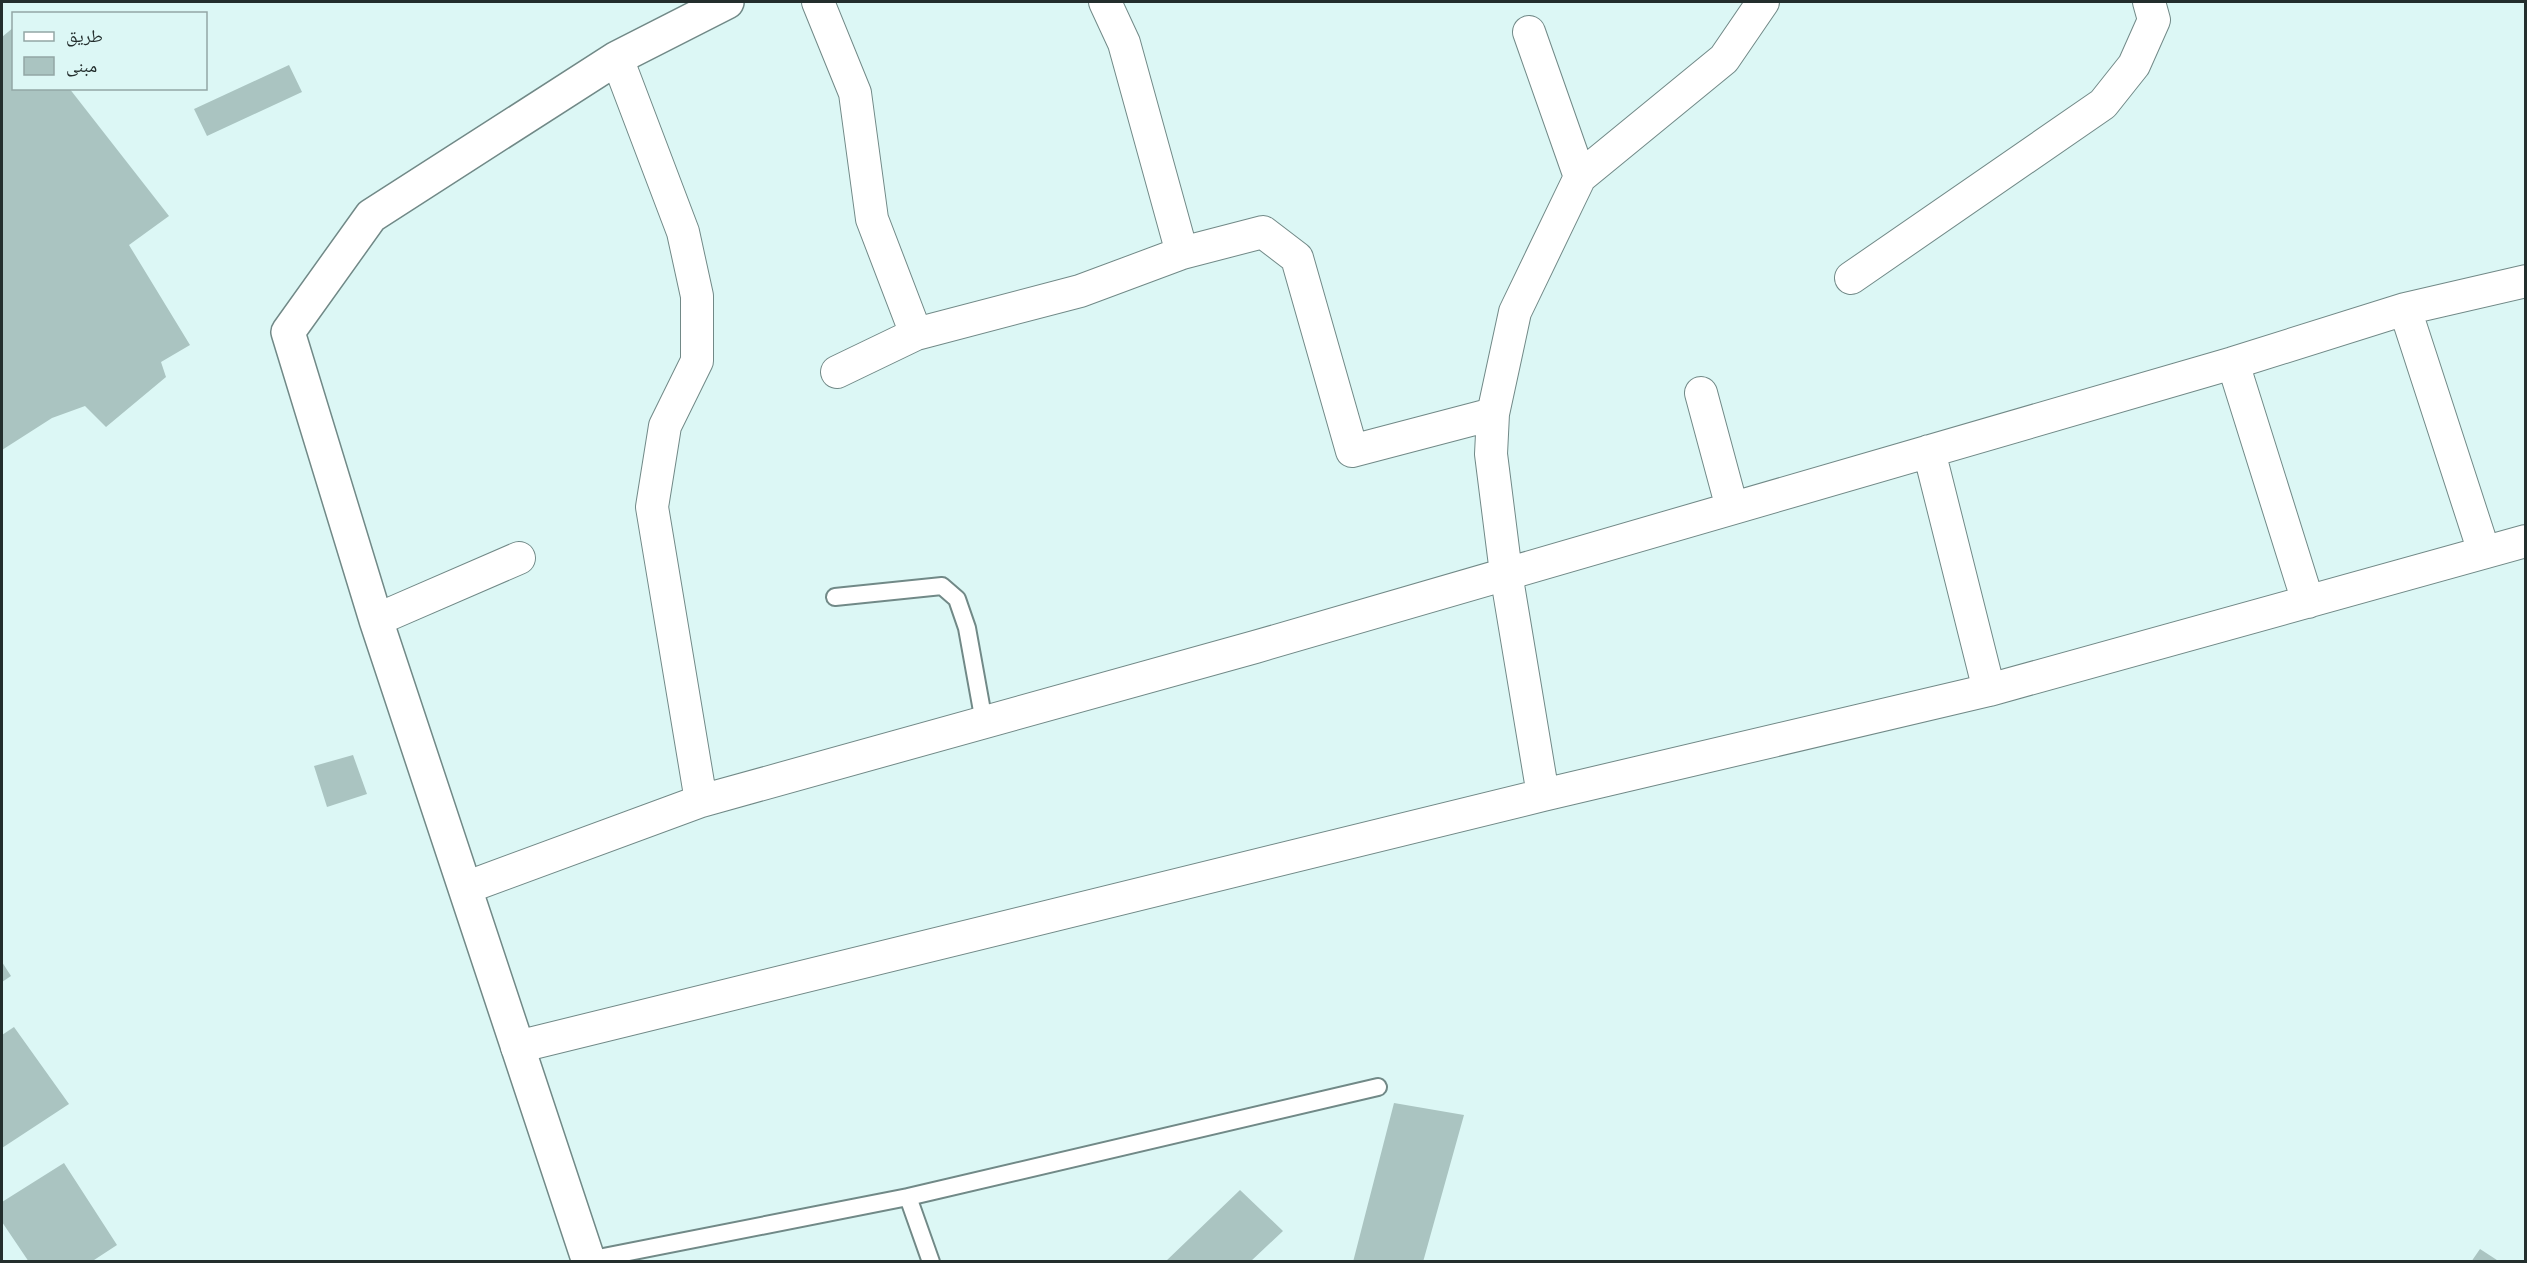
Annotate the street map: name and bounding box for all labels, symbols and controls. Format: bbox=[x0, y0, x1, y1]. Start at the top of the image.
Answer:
legend bbox=[12, 12, 207, 90]
text: طريق bbox=[66, 26, 103, 47]
text: مبنى bbox=[66, 56, 97, 77]

